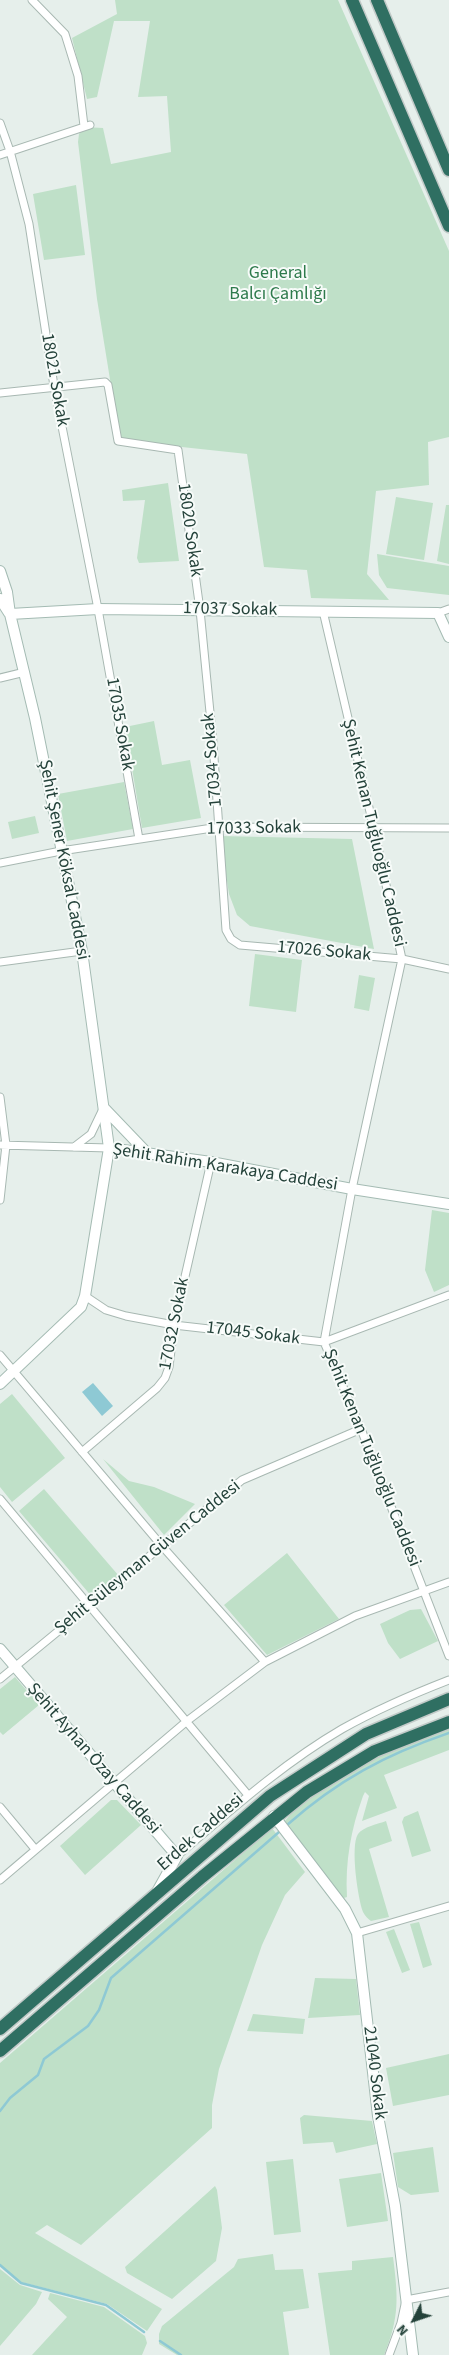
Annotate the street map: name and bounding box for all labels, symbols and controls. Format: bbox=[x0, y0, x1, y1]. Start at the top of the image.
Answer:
park label: General Balcı Çamlığı bbox=[229, 263, 327, 306]
street label: 18021 Sokak bbox=[35, 332, 73, 428]
street label: 18020 Sokak bbox=[172, 482, 206, 578]
street label: 17037 Sokak bbox=[183, 598, 277, 622]
street label: 17035 Sokak bbox=[100, 676, 138, 772]
street label: 17034 Sokak bbox=[198, 712, 228, 808]
street label: Şehit Kenan Tuğluoğlu Caddesi bbox=[336, 717, 410, 949]
street label: Şehit Şener Köksal Caddesi bbox=[33, 758, 93, 962]
street label: 17033 Sokak bbox=[207, 817, 301, 841]
street label: 17026 Sokak bbox=[276, 937, 372, 967]
street label: Şehit Rahim Karakaya Caddesi bbox=[111, 1140, 339, 1196]
street label: 17032 Sokak bbox=[155, 1276, 195, 1372]
street label: 17045 Sokak bbox=[205, 1318, 301, 1350]
street label: Şehit Kenan Tuğluoğlu Caddesi bbox=[317, 1346, 425, 1570]
street label: Şehit Süleyman Güven Caddesi bbox=[51, 1476, 245, 1640]
street label: Şehit Ayhan Özay Caddesi bbox=[21, 1679, 165, 1839]
street label: Erdek Caddesi bbox=[153, 1790, 249, 1876]
street label: 21040 Sokak bbox=[358, 2025, 390, 2121]
north arrow bbox=[389, 2295, 439, 2345]
text: N bbox=[392, 2320, 413, 2340]

